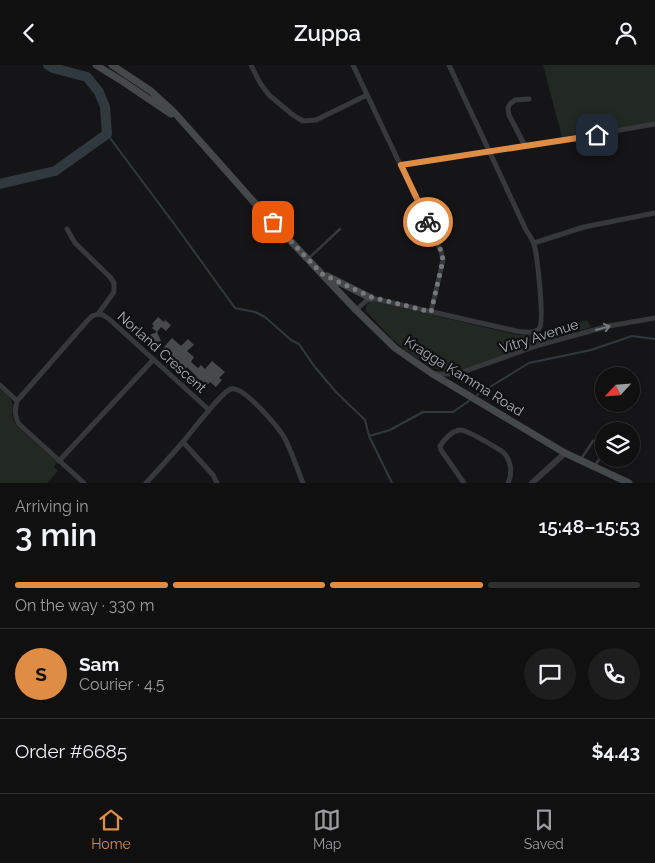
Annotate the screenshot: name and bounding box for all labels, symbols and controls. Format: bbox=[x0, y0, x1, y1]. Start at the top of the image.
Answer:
icon: back bbox=[15, 19, 43, 47]
icon: person bbox=[612, 19, 640, 47]
text: Zuppa bbox=[294, 20, 361, 46]
pin bbox=[576, 114, 618, 156]
icon: home bbox=[583, 121, 611, 149]
courier bbox=[403, 197, 453, 247]
pin bbox=[252, 201, 294, 243]
icon: bag bbox=[259, 208, 287, 236]
icon: bike bbox=[414, 208, 442, 236]
street label: Norland Crescent bbox=[114, 308, 210, 396]
street label: Vitry Avenue bbox=[498, 316, 580, 356]
one-way arrow bbox=[595, 323, 611, 332]
street label: Kragga Kamma Road bbox=[402, 333, 526, 419]
north arrow bbox=[595, 367, 640, 413]
map controls bbox=[595, 367, 640, 467]
button: layers bbox=[595, 422, 640, 467]
text: Arriving in bbox=[15, 497, 89, 516]
text: 15:48–15:53 bbox=[538, 515, 640, 537]
text: 3 min bbox=[15, 516, 97, 553]
text: On the way · 330 m bbox=[15, 596, 154, 615]
button: chat bbox=[524, 648, 576, 700]
button: phone bbox=[588, 648, 640, 700]
text: Sam bbox=[79, 653, 119, 675]
text: S bbox=[35, 663, 47, 685]
text: Courier · 4.5 bbox=[79, 675, 164, 694]
text: Order #6685 bbox=[15, 740, 127, 762]
text: $4.43 bbox=[591, 740, 640, 762]
tab: Home bbox=[91, 806, 131, 852]
tab: Map bbox=[313, 806, 342, 852]
tab: Saved bbox=[524, 806, 564, 852]

